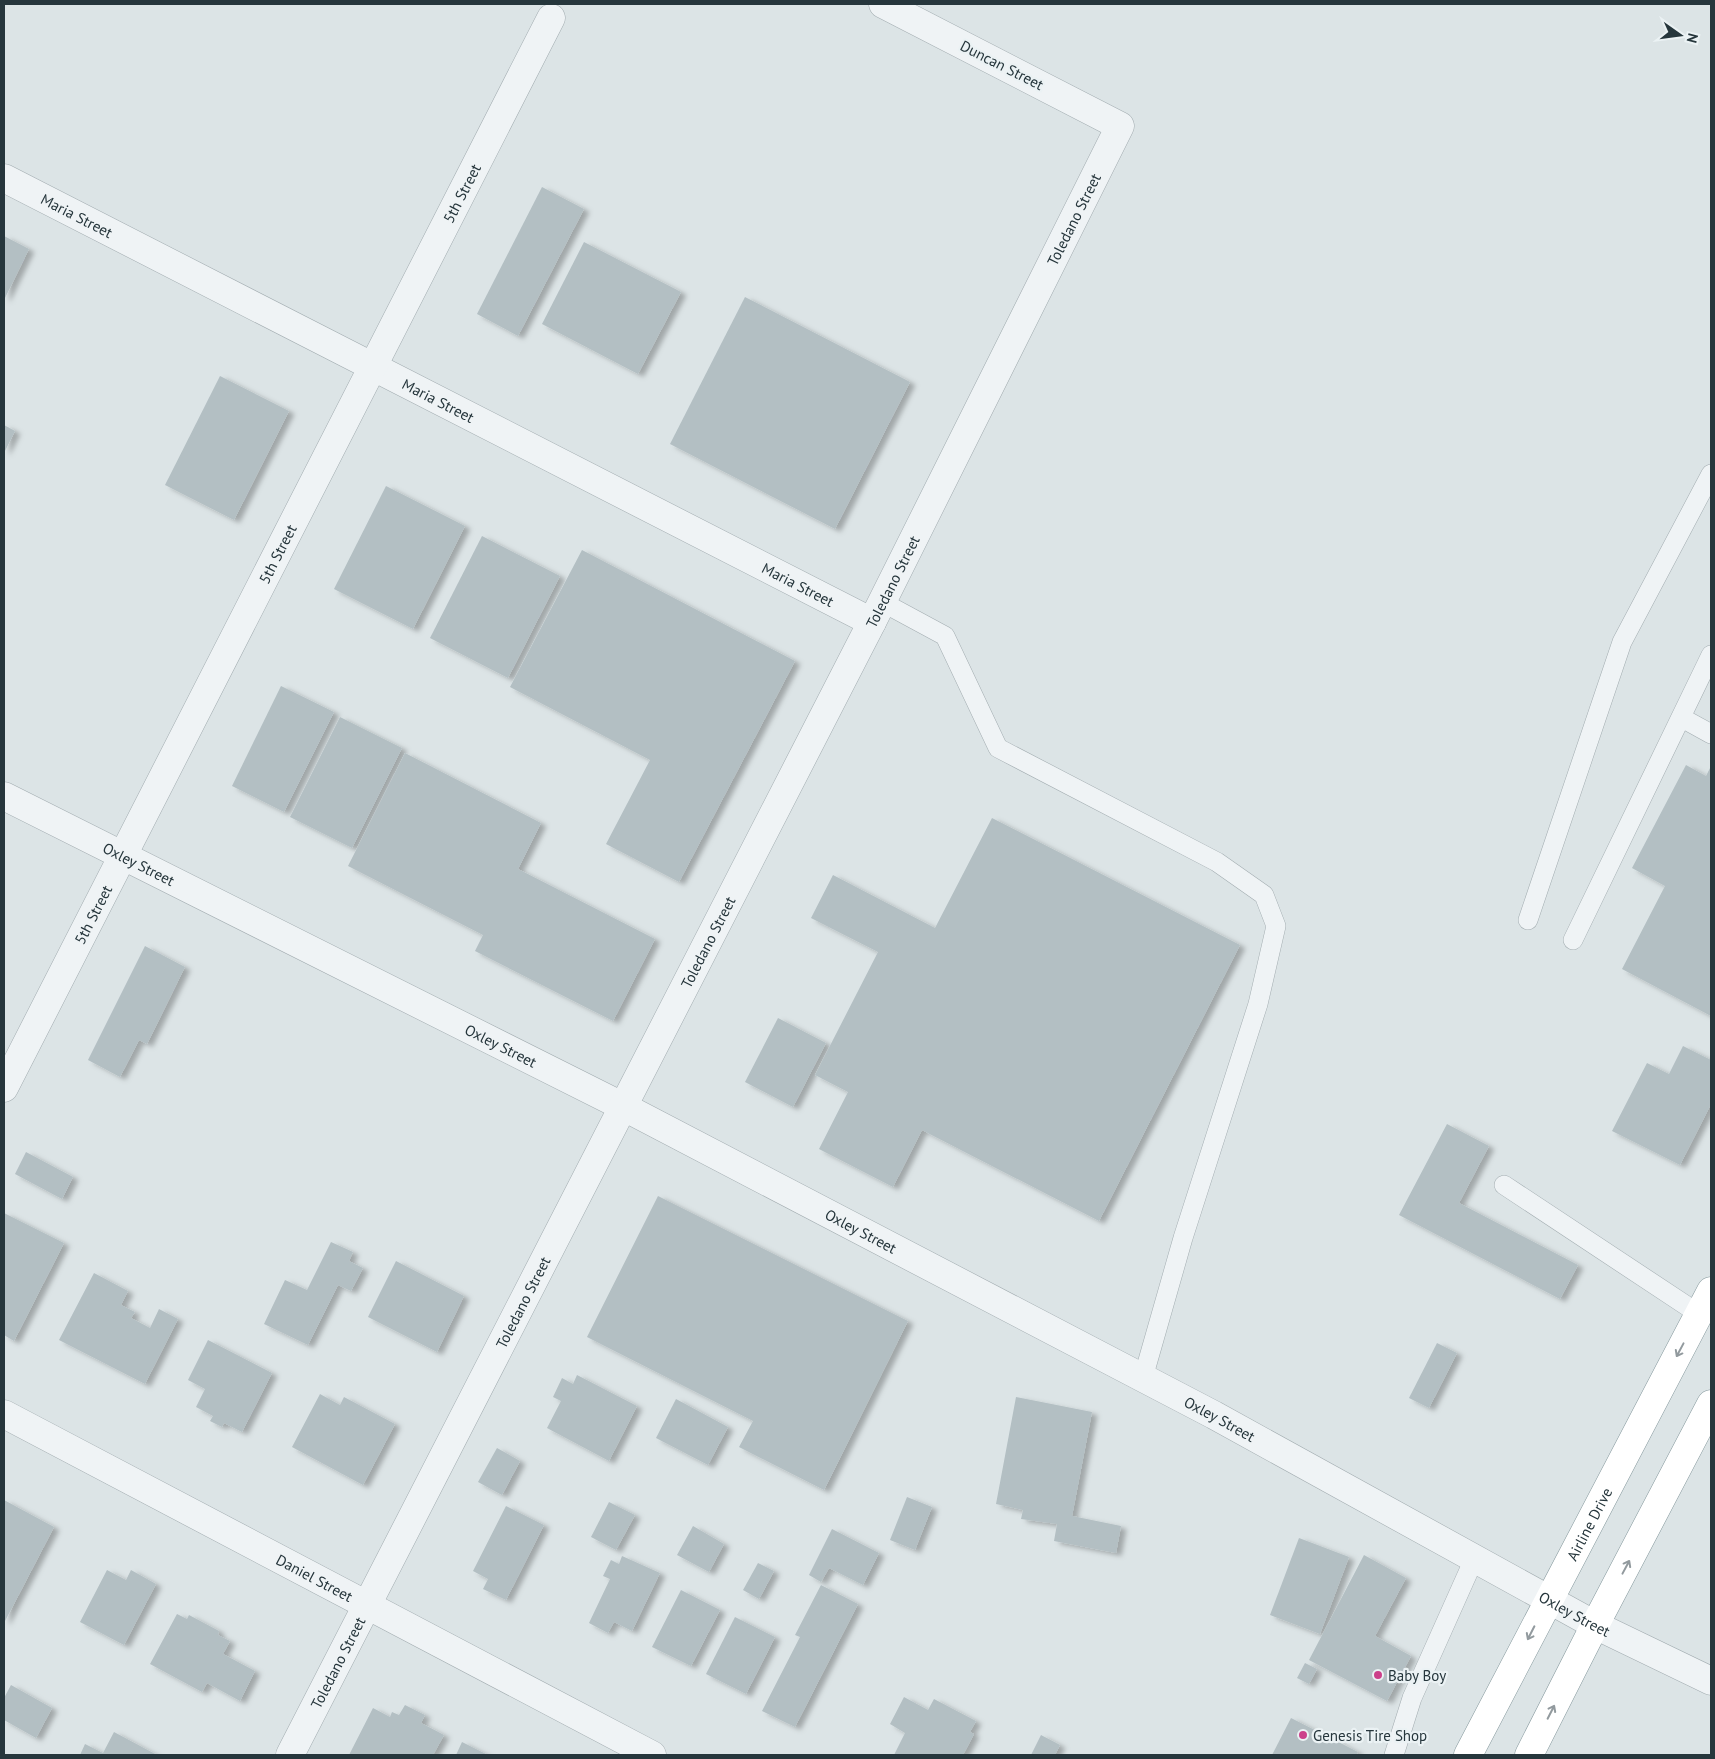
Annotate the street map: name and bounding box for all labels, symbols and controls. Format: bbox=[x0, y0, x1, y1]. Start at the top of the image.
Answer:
north arrow bbox=[1655, 10, 1705, 60]
text: N bbox=[1683, 32, 1702, 45]
street label: Duncan Street bbox=[957, 36, 1047, 94]
street label: 5th Street bbox=[438, 160, 484, 226]
street label: Toledano Street bbox=[1042, 170, 1104, 269]
street label: Maria Street bbox=[38, 189, 116, 242]
street label: Maria Street bbox=[399, 374, 478, 427]
street label: 5th Street bbox=[254, 521, 300, 587]
street label: Toledano Street bbox=[861, 532, 923, 631]
street label: Maria Street bbox=[759, 558, 837, 611]
street label: Oxley Street bbox=[100, 838, 178, 890]
street label: 5th Street bbox=[70, 882, 116, 947]
street label: Toledano Street bbox=[676, 893, 739, 991]
street label: Oxley Street bbox=[462, 1019, 540, 1071]
street label: Oxley Street bbox=[822, 1204, 900, 1257]
street label: Toledano Street bbox=[491, 1253, 554, 1351]
one-way arrow bbox=[1675, 1342, 1685, 1357]
street label: Oxley Street bbox=[1181, 1392, 1259, 1445]
street label: Airline Drive bbox=[1562, 1484, 1616, 1564]
street label: Daniel Street bbox=[273, 1550, 356, 1605]
one-way arrow bbox=[1621, 1561, 1631, 1575]
street label: Oxley Street bbox=[1536, 1587, 1613, 1640]
street label: Toledano Street bbox=[306, 1613, 369, 1712]
one-way arrow bbox=[1526, 1625, 1535, 1640]
place label: Baby Boy bbox=[1388, 1666, 1446, 1685]
marker: Baby Boy bbox=[1372, 1669, 1384, 1681]
one-way arrow bbox=[1547, 1705, 1556, 1720]
place label: Genesis Tire Shop bbox=[1313, 1726, 1427, 1745]
marker: Genesis Tire Shop bbox=[1297, 1729, 1309, 1741]

